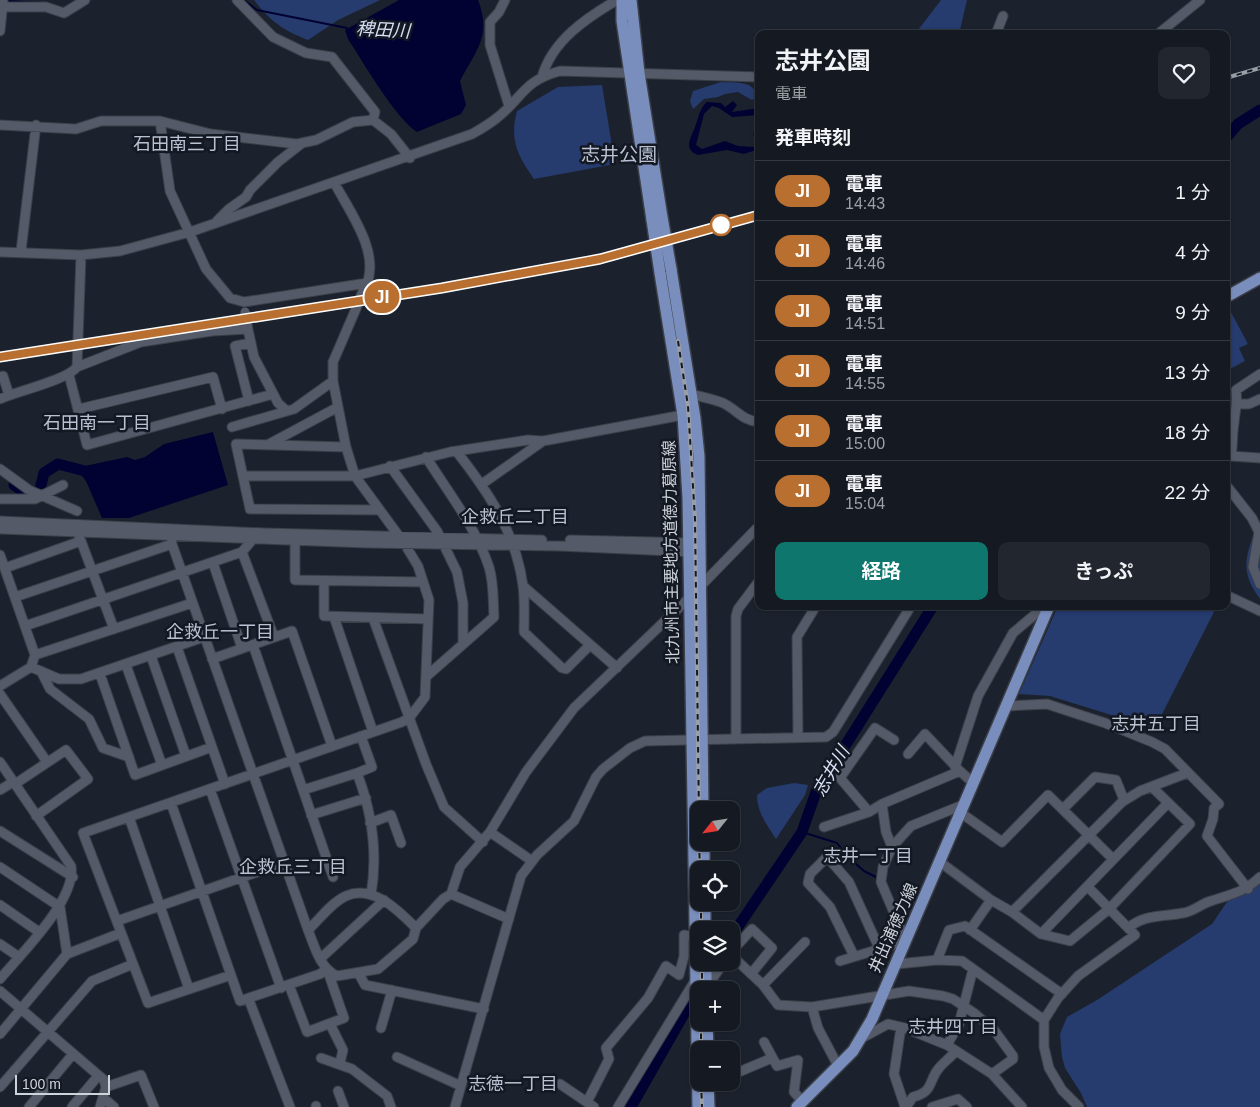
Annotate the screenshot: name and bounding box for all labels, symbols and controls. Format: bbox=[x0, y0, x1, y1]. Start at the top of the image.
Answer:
water label: 稗田川 bbox=[356, 19, 412, 42]
text: 志井公園 bbox=[775, 47, 871, 74]
button: heart bbox=[1158, 47, 1210, 99]
text: 電車 bbox=[775, 85, 807, 102]
text: 発車時刻 bbox=[775, 127, 851, 148]
district label: 石田南三丁目 bbox=[133, 134, 241, 154]
district label: 志井公園 bbox=[581, 144, 657, 165]
text: 電車 bbox=[845, 173, 883, 194]
text: JI bbox=[795, 181, 810, 201]
text: 1 分 bbox=[1175, 182, 1210, 203]
text: 14:43 bbox=[845, 195, 885, 212]
unlabelled marker bbox=[710, 214, 732, 236]
text: 電車 bbox=[845, 233, 883, 254]
text: JI bbox=[795, 241, 810, 261]
text: 4 分 bbox=[1175, 242, 1210, 263]
text: 14:46 bbox=[845, 255, 885, 272]
line badge: JI bbox=[360, 281, 404, 313]
text: JI bbox=[374, 287, 390, 307]
text: 電車 bbox=[845, 293, 883, 314]
text: JI bbox=[795, 301, 810, 321]
text: 9 分 bbox=[1175, 302, 1210, 323]
text: 14:51 bbox=[845, 315, 885, 332]
text: 電車 bbox=[845, 353, 883, 374]
text: JI bbox=[795, 361, 810, 381]
text: 13 分 bbox=[1165, 362, 1210, 383]
text: 14:55 bbox=[845, 375, 885, 392]
district label: 石田南一丁目 bbox=[43, 413, 151, 433]
text: 電車 bbox=[845, 413, 883, 434]
text: JI bbox=[795, 421, 810, 441]
text: 18 分 bbox=[1165, 422, 1210, 443]
text: 15:00 bbox=[845, 435, 885, 452]
street label: 北九州市主要地方道徳力葛原線 bbox=[661, 440, 681, 664]
text: 電車 bbox=[845, 473, 883, 494]
text: JI bbox=[795, 481, 810, 501]
text: 22 分 bbox=[1165, 482, 1210, 503]
text: 15:04 bbox=[845, 495, 885, 512]
district label: 企救丘二丁目 bbox=[461, 507, 569, 527]
button: 経路 bbox=[775, 542, 988, 600]
button: きっぷ bbox=[998, 542, 1210, 600]
district label: 企救丘一丁目 bbox=[166, 622, 274, 642]
district label: 志井五丁目 bbox=[1111, 714, 1201, 734]
water label: 志井川 bbox=[809, 741, 854, 799]
north arrow bbox=[690, 801, 740, 851]
map controls bbox=[690, 801, 740, 1091]
district label: 志井一丁目 bbox=[823, 846, 913, 866]
district label: 企救丘三丁目 bbox=[239, 857, 347, 877]
button: locate bbox=[690, 861, 740, 911]
street label: 井出浦徳力線 bbox=[866, 881, 920, 975]
button: layers bbox=[690, 921, 740, 971]
button: + bbox=[690, 981, 740, 1031]
district label: 志井四丁目 bbox=[908, 1017, 998, 1037]
button: − bbox=[690, 1041, 740, 1091]
scale bar bbox=[15, 1072, 110, 1095]
district label: 志徳一丁目 bbox=[468, 1074, 558, 1094]
text: 100 m bbox=[22, 1076, 61, 1092]

